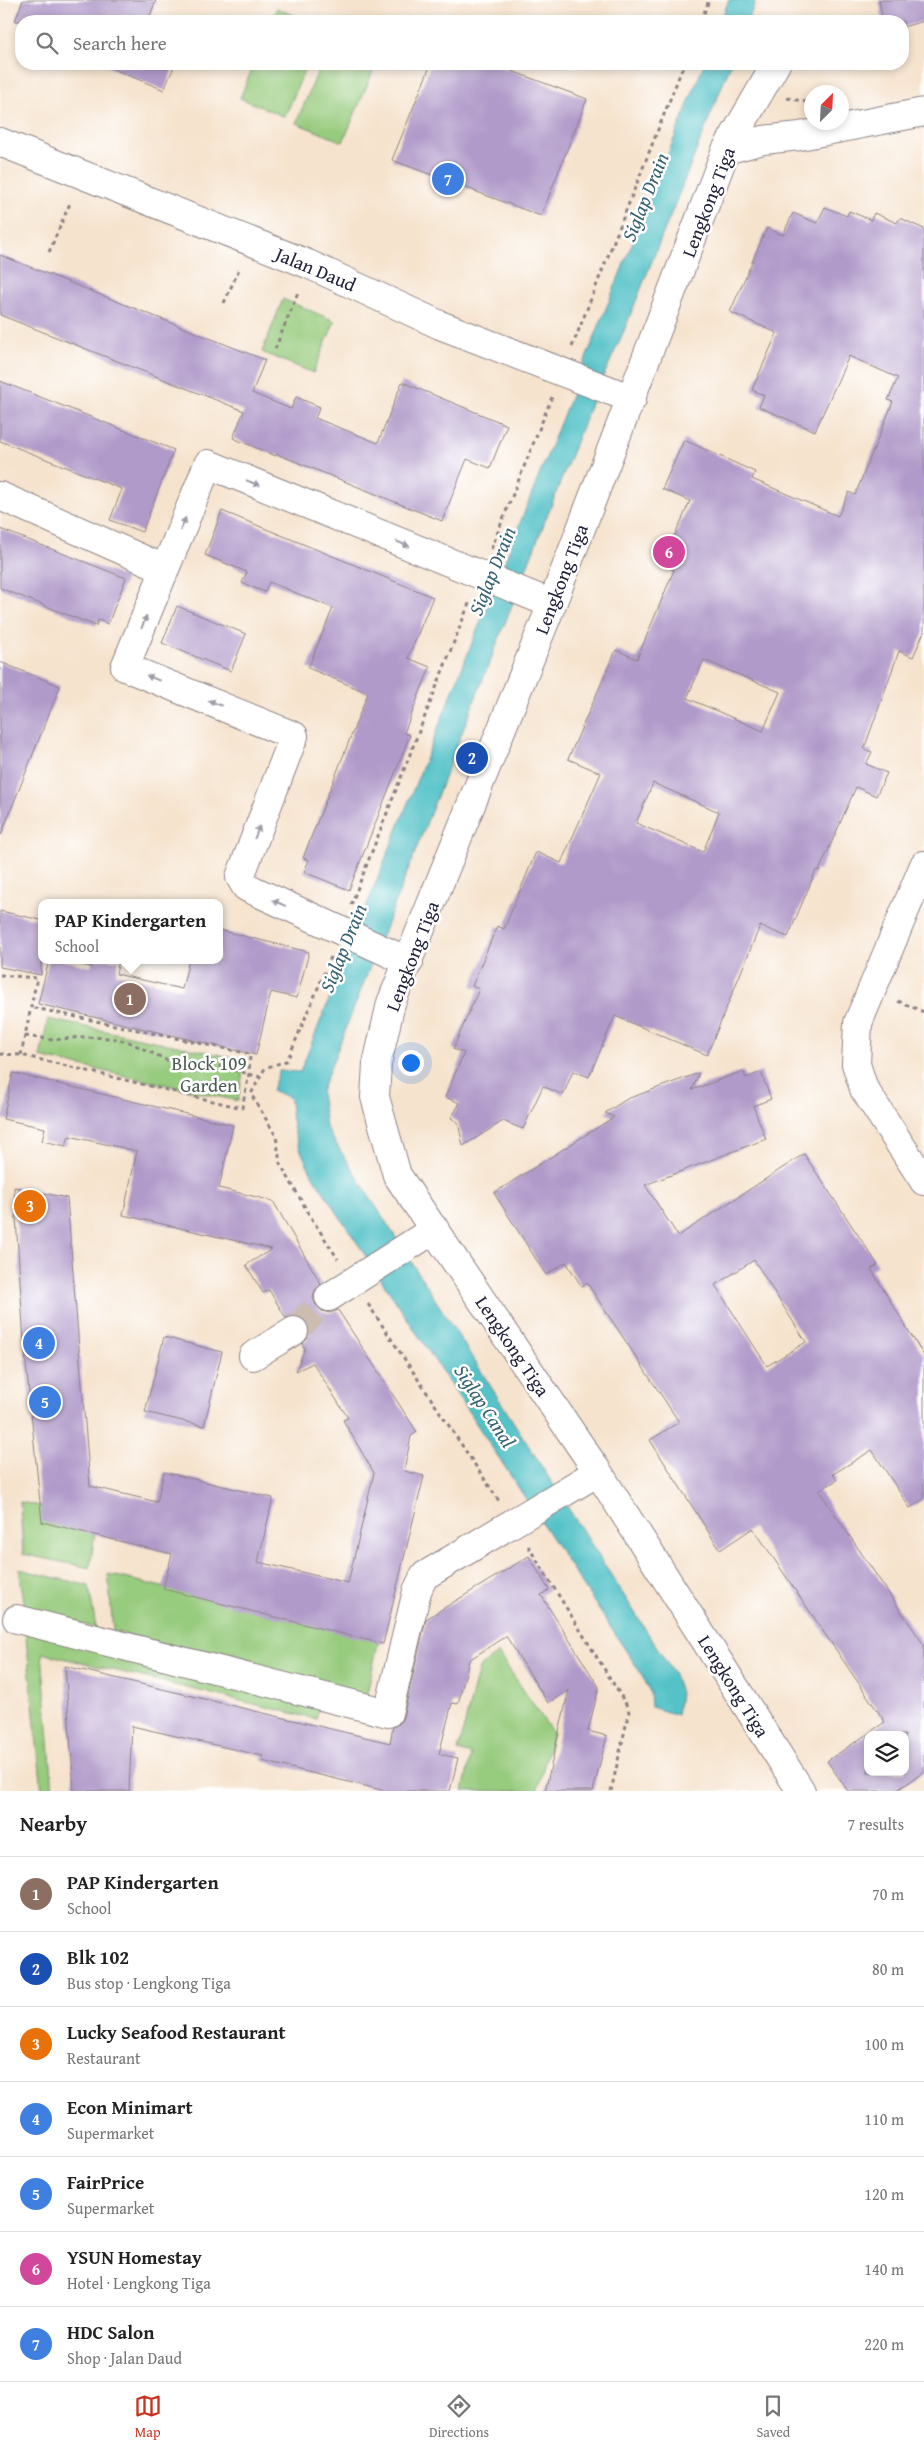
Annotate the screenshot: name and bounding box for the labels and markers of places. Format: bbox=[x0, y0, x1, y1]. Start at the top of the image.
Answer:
pin: 7 bbox=[432, 160, 464, 198]
pin: 6 bbox=[653, 533, 685, 571]
pin: 2 bbox=[456, 739, 488, 777]
pin: 1 bbox=[114, 980, 146, 1018]
pin: 3 bbox=[14, 1187, 46, 1225]
pin: 4 bbox=[23, 1324, 55, 1362]
pin: 5 bbox=[29, 1383, 61, 1421]

